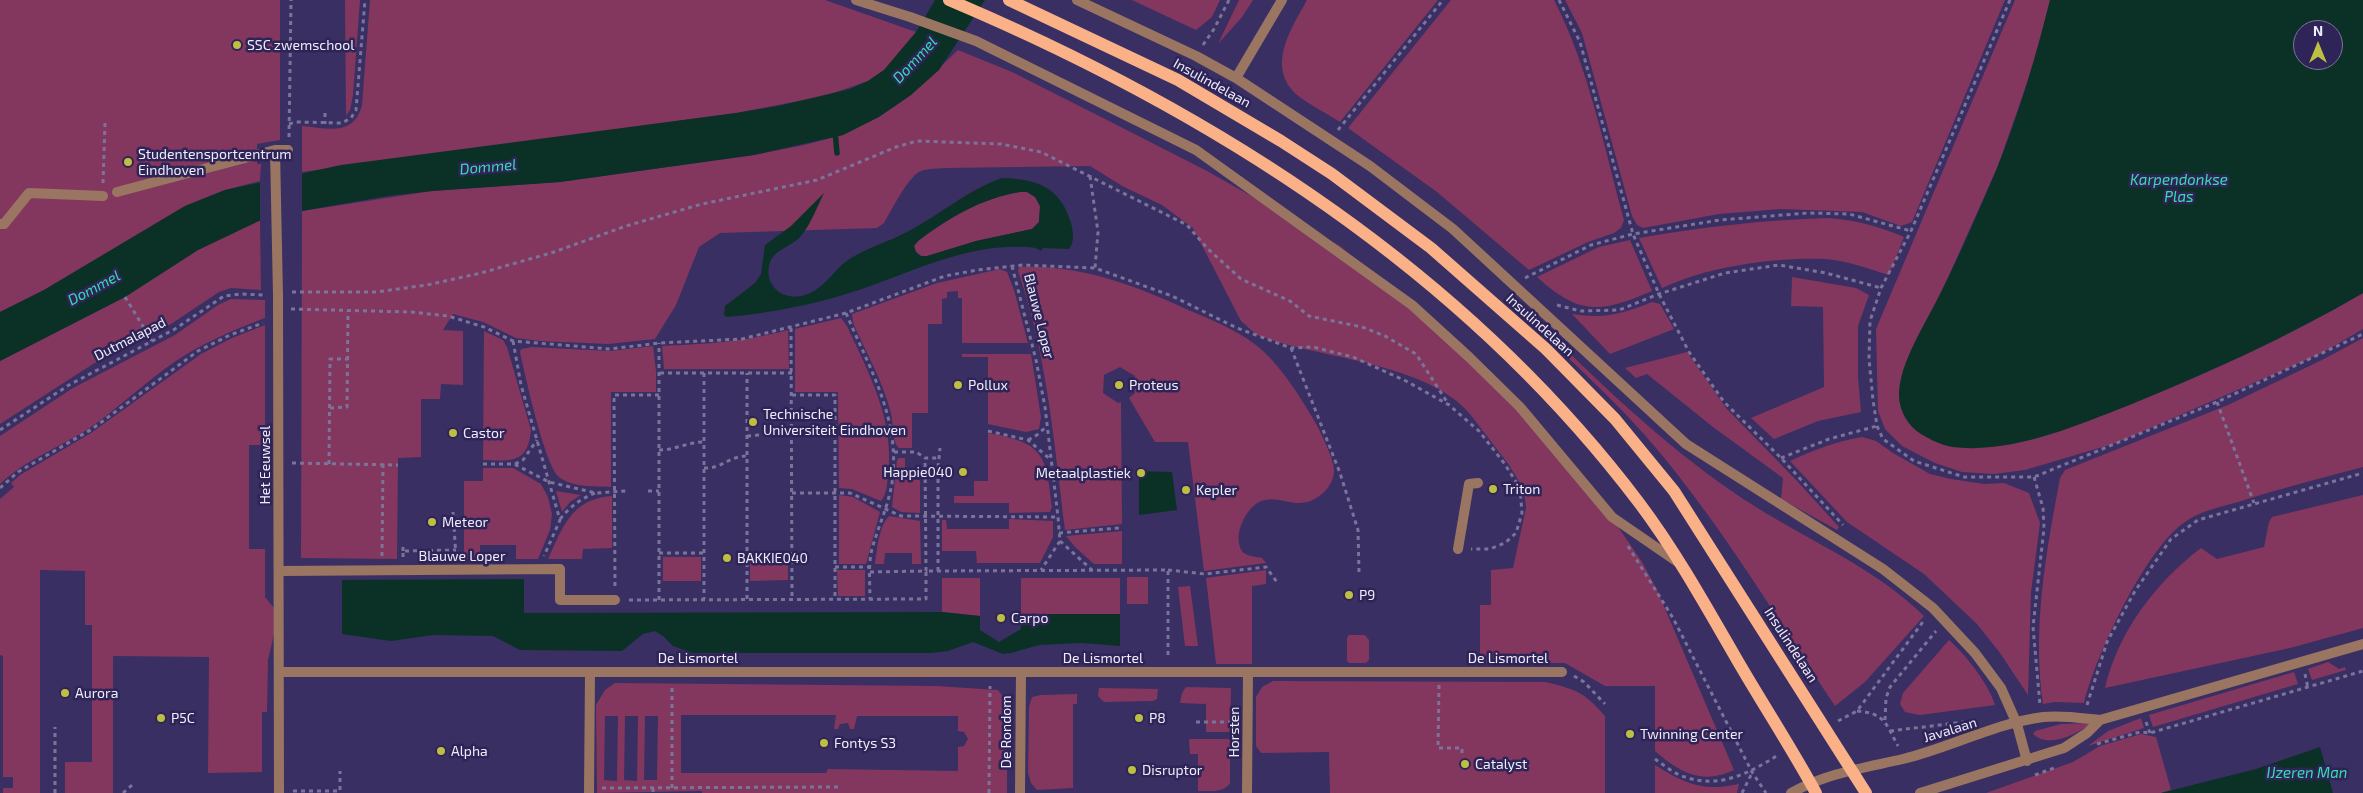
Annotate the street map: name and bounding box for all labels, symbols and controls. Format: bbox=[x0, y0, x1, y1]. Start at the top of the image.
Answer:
north arrow bbox=[2293, 20, 2343, 70]
text: N bbox=[2313, 22, 2323, 39]
water label: Dommel bbox=[889, 33, 941, 87]
place label: SSC zwemschool bbox=[247, 37, 354, 53]
marker: SSC zwemschool bbox=[231, 39, 243, 51]
street label: Insulindelaan bbox=[1170, 55, 1254, 111]
place label: Studentensportcentrum Eindhoven bbox=[138, 146, 291, 178]
marker: Studentensportcentrum Eindhoven bbox=[122, 156, 134, 168]
water label: Dommel bbox=[459, 156, 517, 178]
water label: Karpendonkse Plas bbox=[2130, 171, 2228, 206]
water label: Dommel bbox=[65, 267, 123, 309]
street label: Blauwe Loper bbox=[1020, 272, 1058, 360]
street label: Insulindelaan bbox=[1502, 290, 1578, 360]
street label: Dutmalapad bbox=[91, 314, 169, 364]
place label: Pollux bbox=[968, 377, 1008, 393]
place label: Proteus bbox=[1129, 377, 1179, 393]
marker: Pollux bbox=[952, 379, 964, 391]
marker: Proteus bbox=[1113, 379, 1125, 391]
place label: Technische Universiteit Eindhoven bbox=[763, 406, 906, 438]
marker: Technische Universiteit Eindhoven bbox=[747, 416, 759, 428]
place label: Castor bbox=[463, 425, 505, 441]
street label: Het Eeuwsel bbox=[257, 426, 273, 504]
marker: Castor bbox=[447, 427, 459, 439]
place label: Happie040 bbox=[883, 464, 953, 480]
place label: Metaalplastiek bbox=[1036, 465, 1131, 481]
marker: Happie040 bbox=[957, 466, 969, 478]
marker: Metaalplastiek bbox=[1135, 467, 1147, 479]
place label: Triton bbox=[1503, 481, 1540, 497]
place label: Kepler bbox=[1196, 482, 1237, 498]
marker: Triton bbox=[1487, 483, 1499, 495]
marker: Kepler bbox=[1180, 484, 1192, 496]
place label: Meteor bbox=[442, 514, 488, 530]
marker: Meteor bbox=[426, 516, 438, 528]
street label: Blauwe Loper bbox=[418, 548, 506, 564]
place label: BAKKIE040 bbox=[737, 550, 808, 566]
marker: BAKKIE040 bbox=[721, 552, 733, 564]
place label: P9 bbox=[1359, 587, 1375, 603]
marker: P9 bbox=[1343, 589, 1355, 601]
street label: Insulindelaan bbox=[1761, 604, 1821, 686]
place label: Carpo bbox=[1011, 610, 1048, 626]
marker: Carpo bbox=[995, 612, 1007, 624]
street label: De Lismortel bbox=[658, 650, 738, 666]
street label: De Lismortel bbox=[1063, 650, 1143, 666]
street label: De Lismortel bbox=[1468, 650, 1548, 666]
place label: Aurora bbox=[75, 685, 118, 701]
marker: Aurora bbox=[59, 687, 71, 699]
street label: De Rondom bbox=[998, 696, 1014, 768]
street label: Horsten bbox=[1226, 706, 1242, 758]
place label: P5C bbox=[171, 710, 195, 726]
place label: P8 bbox=[1149, 710, 1166, 726]
marker: P5C bbox=[155, 712, 167, 724]
marker: P8 bbox=[1133, 712, 1145, 724]
street label: Javalaan bbox=[1921, 714, 1979, 746]
place label: Twinning Center bbox=[1640, 726, 1743, 742]
marker: Twinning Center bbox=[1624, 728, 1636, 740]
place label: Fontys S3 bbox=[834, 735, 896, 751]
marker: Fontys S3 bbox=[818, 737, 830, 749]
place label: Alpha bbox=[451, 743, 488, 759]
marker: Alpha bbox=[435, 745, 447, 757]
place label: Catalyst bbox=[1475, 756, 1527, 772]
marker: Catalyst bbox=[1459, 758, 1471, 770]
place label: Disruptor bbox=[1142, 762, 1202, 778]
marker: Disruptor bbox=[1126, 764, 1138, 776]
water label: IJzeren Man bbox=[2267, 764, 2347, 782]

